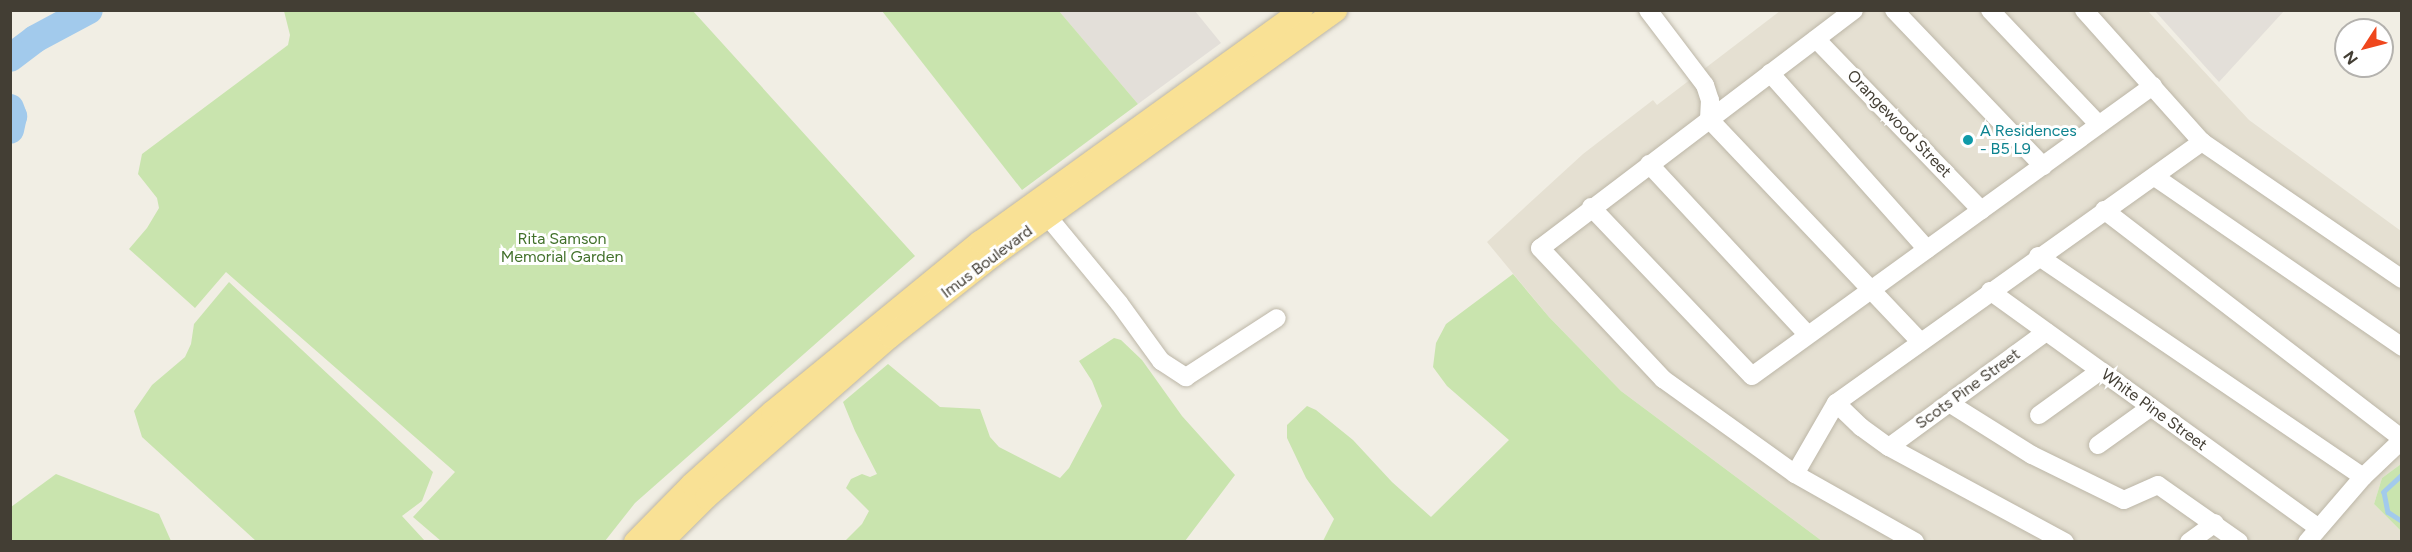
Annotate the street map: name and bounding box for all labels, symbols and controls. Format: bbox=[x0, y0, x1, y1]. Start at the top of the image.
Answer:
north arrow bbox=[2334, 18, 2394, 78]
text: N bbox=[2339, 47, 2362, 68]
street label: Orangewood Street bbox=[1843, 66, 1955, 182]
place label: A Residences - B5 L9 bbox=[1980, 121, 2077, 159]
marker: A Residences - B5 L9 bbox=[1961, 133, 1975, 147]
street label: Imus Boulevard bbox=[938, 221, 1036, 303]
park label: Rita Samson Memorial Garden bbox=[501, 229, 623, 267]
street label: Scots Pine Street bbox=[1912, 345, 2024, 433]
street label: White Pine Street bbox=[2097, 365, 2211, 455]

